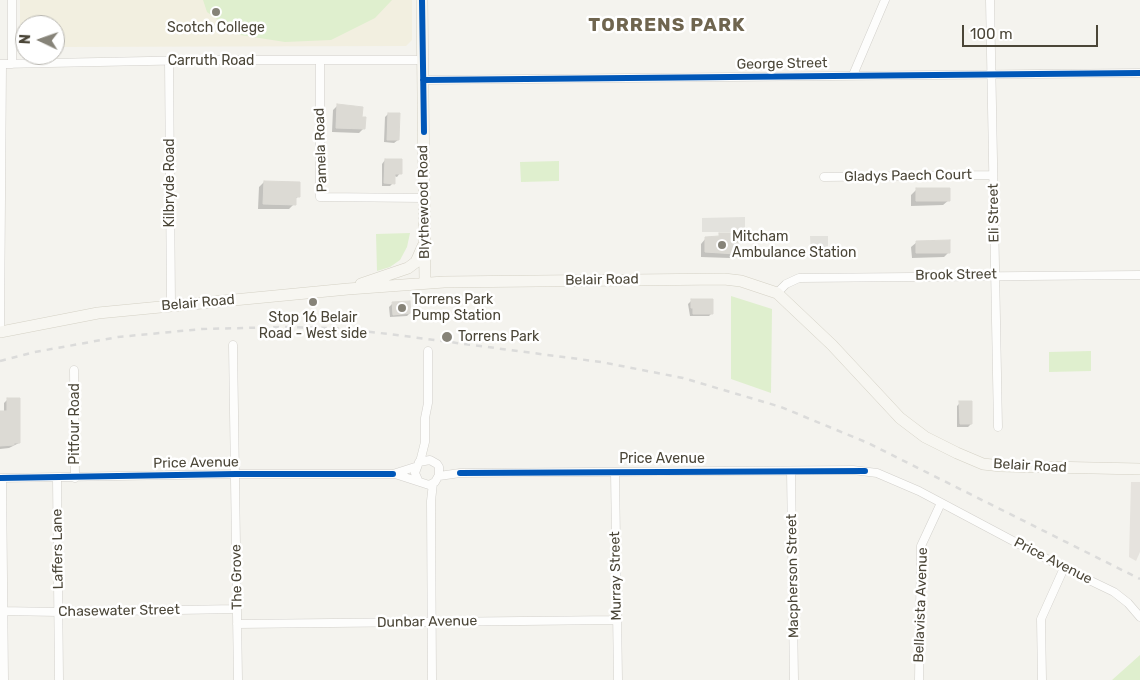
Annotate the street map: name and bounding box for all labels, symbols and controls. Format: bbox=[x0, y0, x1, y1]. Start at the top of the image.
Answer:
marker: Scotch College bbox=[210, 6, 222, 18]
north arrow bbox=[15, 15, 65, 65]
district label: TORRENS PARK bbox=[587, 15, 747, 37]
scale bar bbox=[965, 15, 1101, 47]
place label: Scotch College bbox=[167, 20, 265, 36]
text: 100 m bbox=[970, 25, 1012, 43]
text: N bbox=[17, 34, 34, 45]
street label: Carruth Road bbox=[168, 53, 254, 69]
street label: George Street bbox=[737, 55, 827, 73]
street label: Pamela Road bbox=[311, 107, 331, 193]
street label: Kilbryde Road bbox=[162, 138, 178, 228]
street label: Blythewood Road bbox=[415, 145, 433, 259]
street label: Gladys Paech Court bbox=[844, 166, 972, 186]
street label: Eli Street bbox=[985, 183, 1003, 243]
place label: Mitcham Ambulance Station bbox=[732, 229, 856, 262]
marker: Mitcham Ambulance Station bbox=[716, 239, 728, 251]
street label: Brook Street bbox=[915, 266, 997, 284]
street label: Belair Road bbox=[565, 271, 639, 289]
street label: Belair Road bbox=[161, 291, 235, 315]
place label: Torrens Park Pump Station bbox=[412, 292, 501, 324]
marker: Stop 16 Belair Road - West side bbox=[307, 296, 319, 308]
marker: Torrens Park Pump Station bbox=[396, 302, 408, 314]
place label: Stop 16 Belair Road - West side bbox=[259, 310, 367, 342]
place label: Torrens Park bbox=[458, 329, 539, 345]
marker: Torrens Park bbox=[440, 330, 454, 344]
street label: Pitfour Road bbox=[67, 383, 83, 465]
street label: Price Avenue bbox=[619, 451, 705, 467]
street label: Price Avenue bbox=[153, 454, 239, 472]
street label: Belair Road bbox=[993, 456, 1067, 476]
street label: Laffers Lane bbox=[49, 508, 67, 590]
street label: Macpherson Street bbox=[784, 514, 802, 638]
street label: Murray Street bbox=[607, 531, 625, 621]
street label: Price Avenue bbox=[1011, 534, 1095, 588]
street label: The Grove bbox=[228, 544, 246, 610]
street label: Bellavista Avenue bbox=[911, 547, 931, 663]
street label: Chasewater Street bbox=[58, 602, 180, 620]
street label: Dunbar Avenue bbox=[377, 613, 477, 631]

